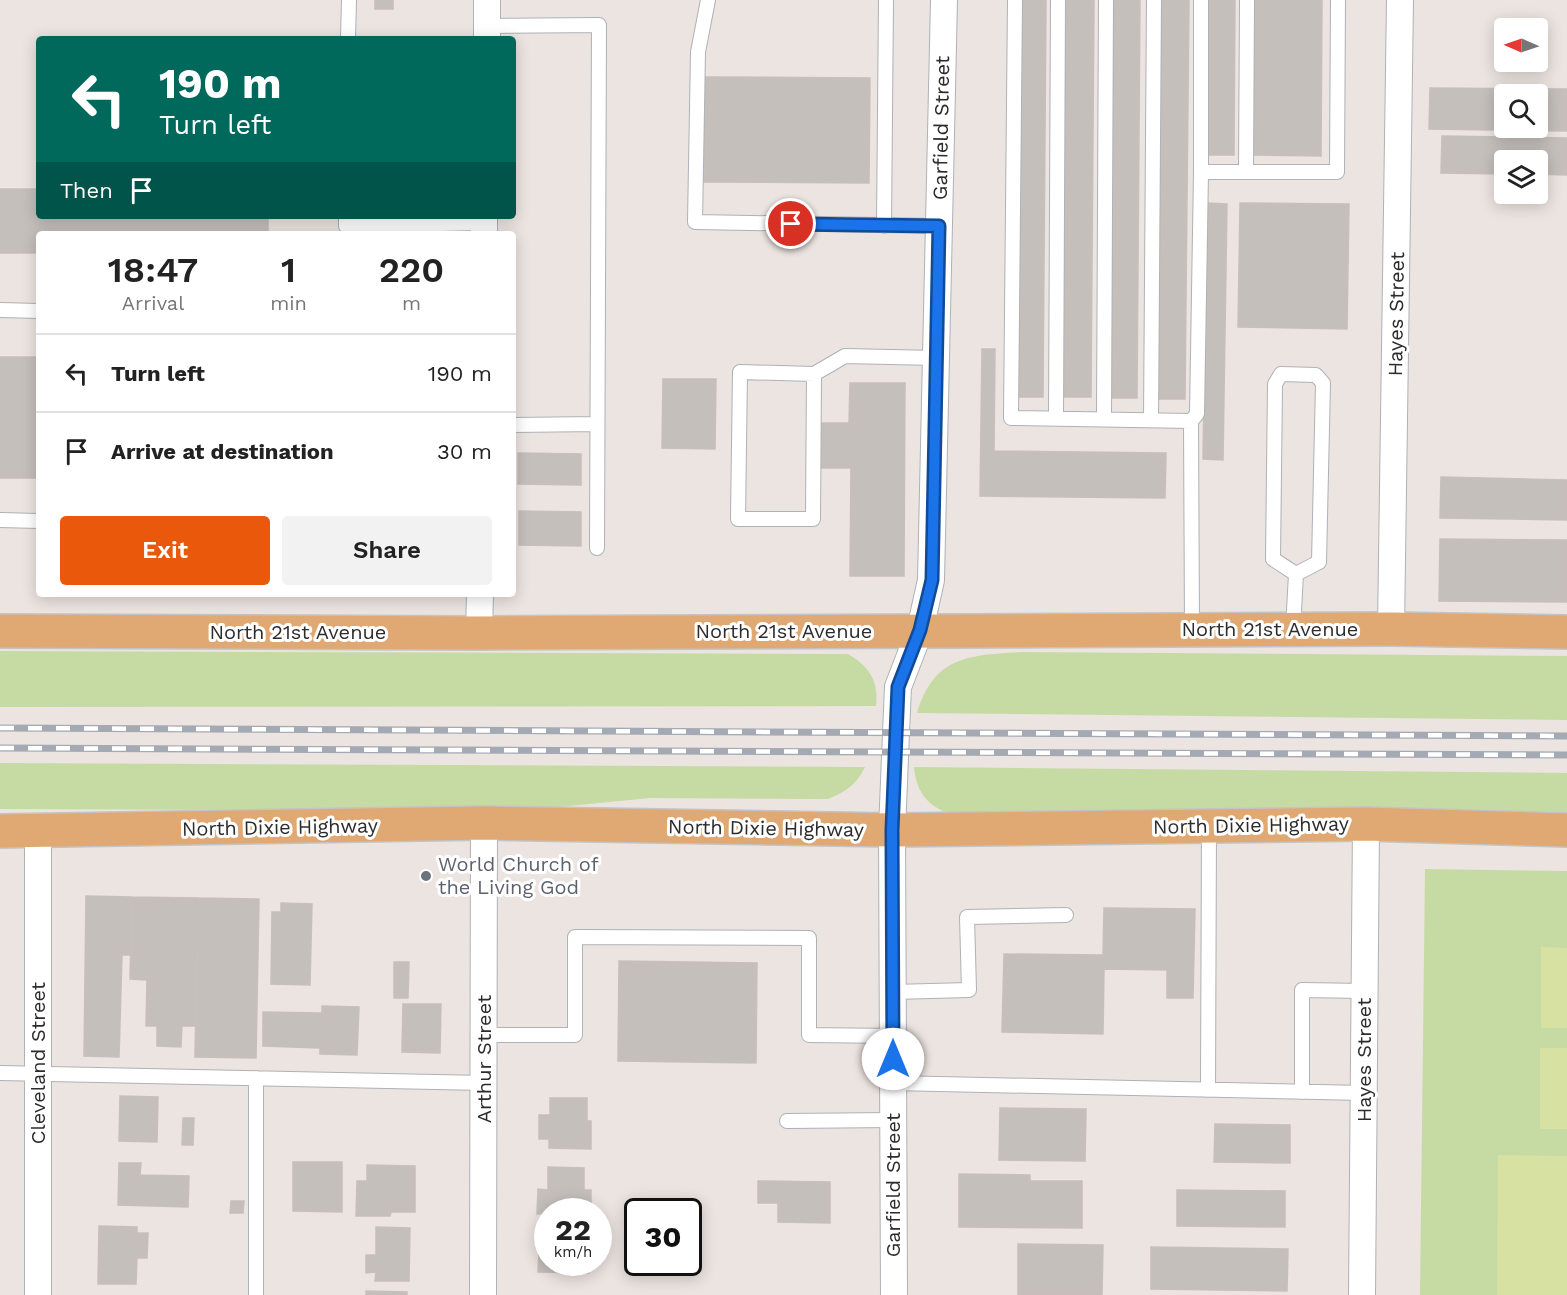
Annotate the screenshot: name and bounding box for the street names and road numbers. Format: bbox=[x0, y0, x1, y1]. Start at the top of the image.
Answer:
street label: Garfield Street bbox=[928, 55, 954, 200]
street label: Hayes Street bbox=[1383, 251, 1409, 377]
street label: North 21st Avenue bbox=[1182, 617, 1358, 641]
street label: North 21st Avenue bbox=[696, 619, 872, 643]
street label: North 21st Avenue bbox=[210, 620, 386, 644]
street label: North Dixie Highway bbox=[1153, 811, 1350, 839]
street label: North Dixie Highway bbox=[182, 813, 379, 841]
street label: North Dixie Highway bbox=[668, 814, 865, 842]
street label: Cleveland Street bbox=[26, 981, 50, 1144]
street label: Arthur Street bbox=[472, 994, 496, 1123]
street label: Hayes Street bbox=[1352, 997, 1376, 1122]
street label: Garfield Street bbox=[881, 1112, 905, 1257]

